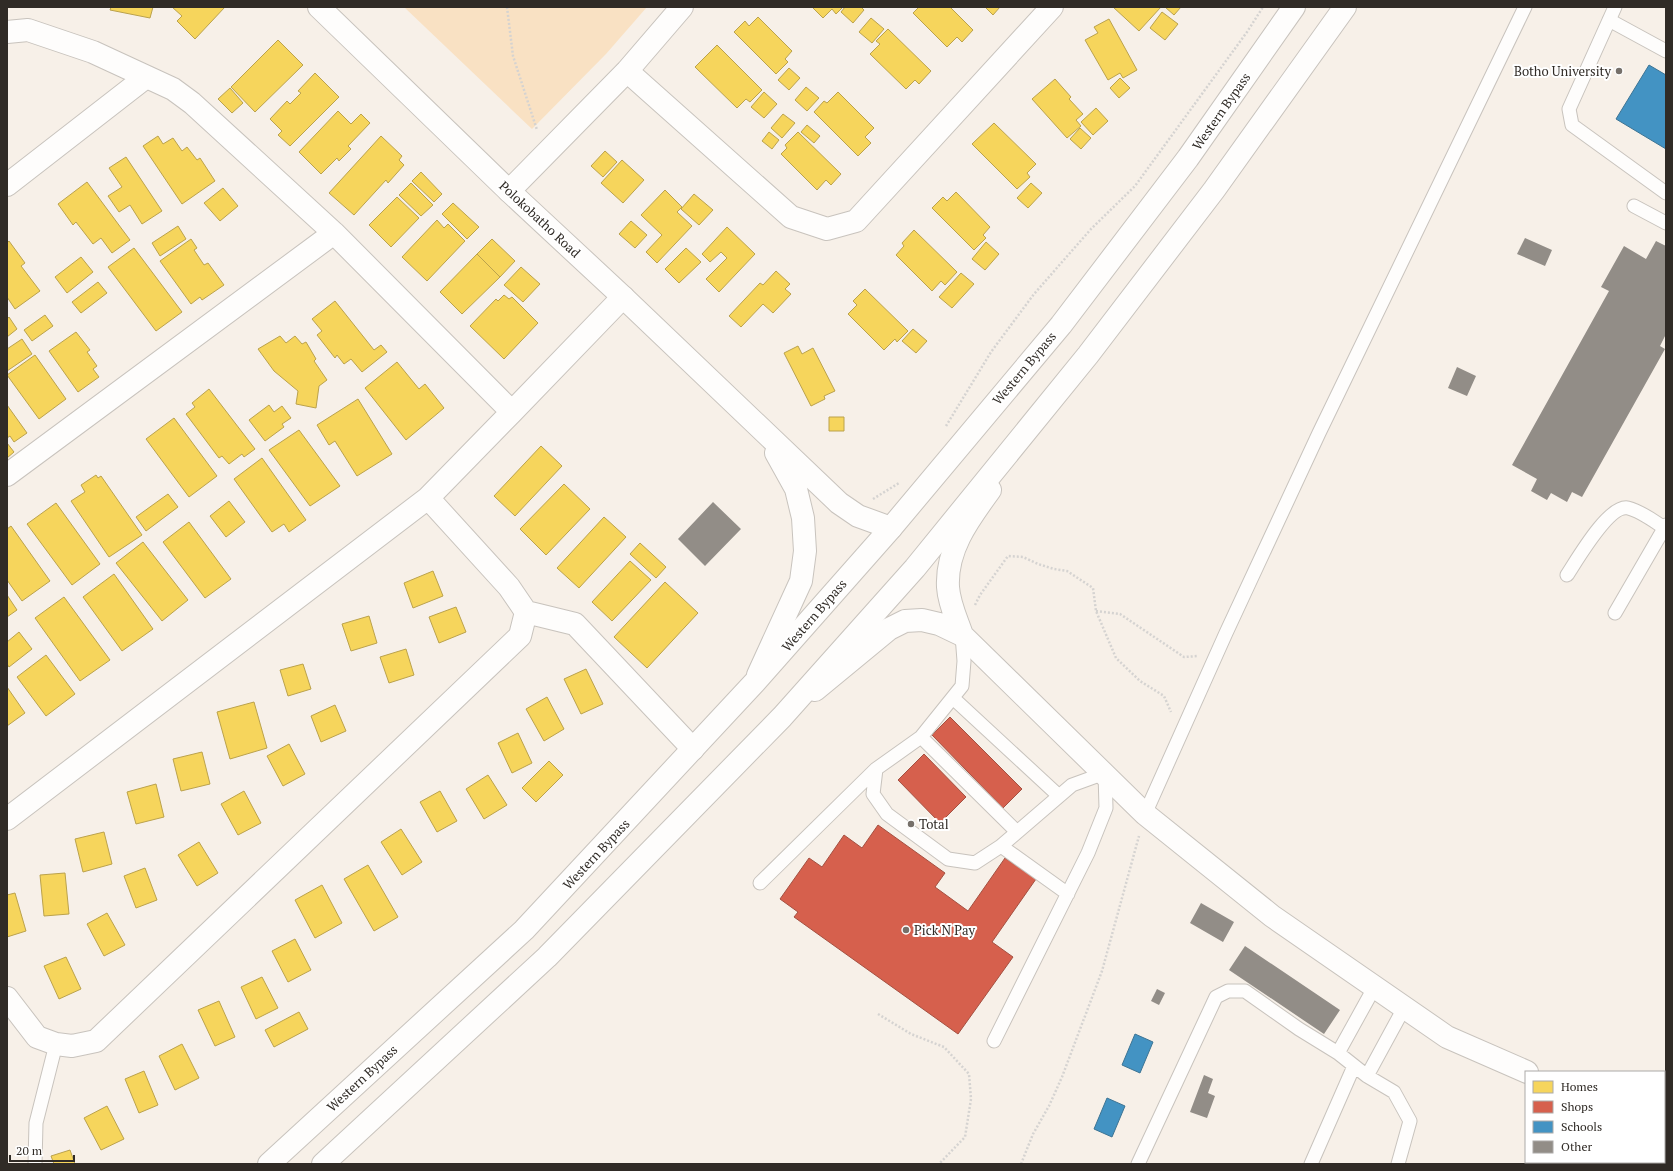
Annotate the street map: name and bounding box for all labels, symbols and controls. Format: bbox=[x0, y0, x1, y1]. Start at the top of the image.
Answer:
place label: Botho University bbox=[1514, 62, 1611, 80]
marker: Botho University bbox=[1614, 66, 1624, 76]
street label: Western Bypass bbox=[1188, 69, 1254, 153]
street label: Polokobatho Road bbox=[496, 177, 584, 261]
street label: Western Bypass bbox=[988, 328, 1060, 408]
street label: Western Bypass bbox=[778, 575, 850, 655]
street label: Western Bypass bbox=[559, 815, 633, 893]
place label: Total bbox=[919, 815, 949, 833]
marker: Total bbox=[906, 819, 916, 829]
place label: Pick N Pay bbox=[914, 921, 976, 939]
marker: Pick N Pay bbox=[901, 925, 911, 935]
street label: Western Bypass bbox=[323, 1041, 401, 1115]
legend bbox=[1525, 1071, 1665, 1163]
text: Homes bbox=[1561, 1079, 1598, 1094]
text: Shops bbox=[1561, 1099, 1593, 1114]
text: Schools bbox=[1561, 1119, 1602, 1134]
scale bar bbox=[10, 1137, 74, 1163]
text: Other bbox=[1561, 1139, 1592, 1154]
text: 20 m bbox=[16, 1143, 43, 1158]

